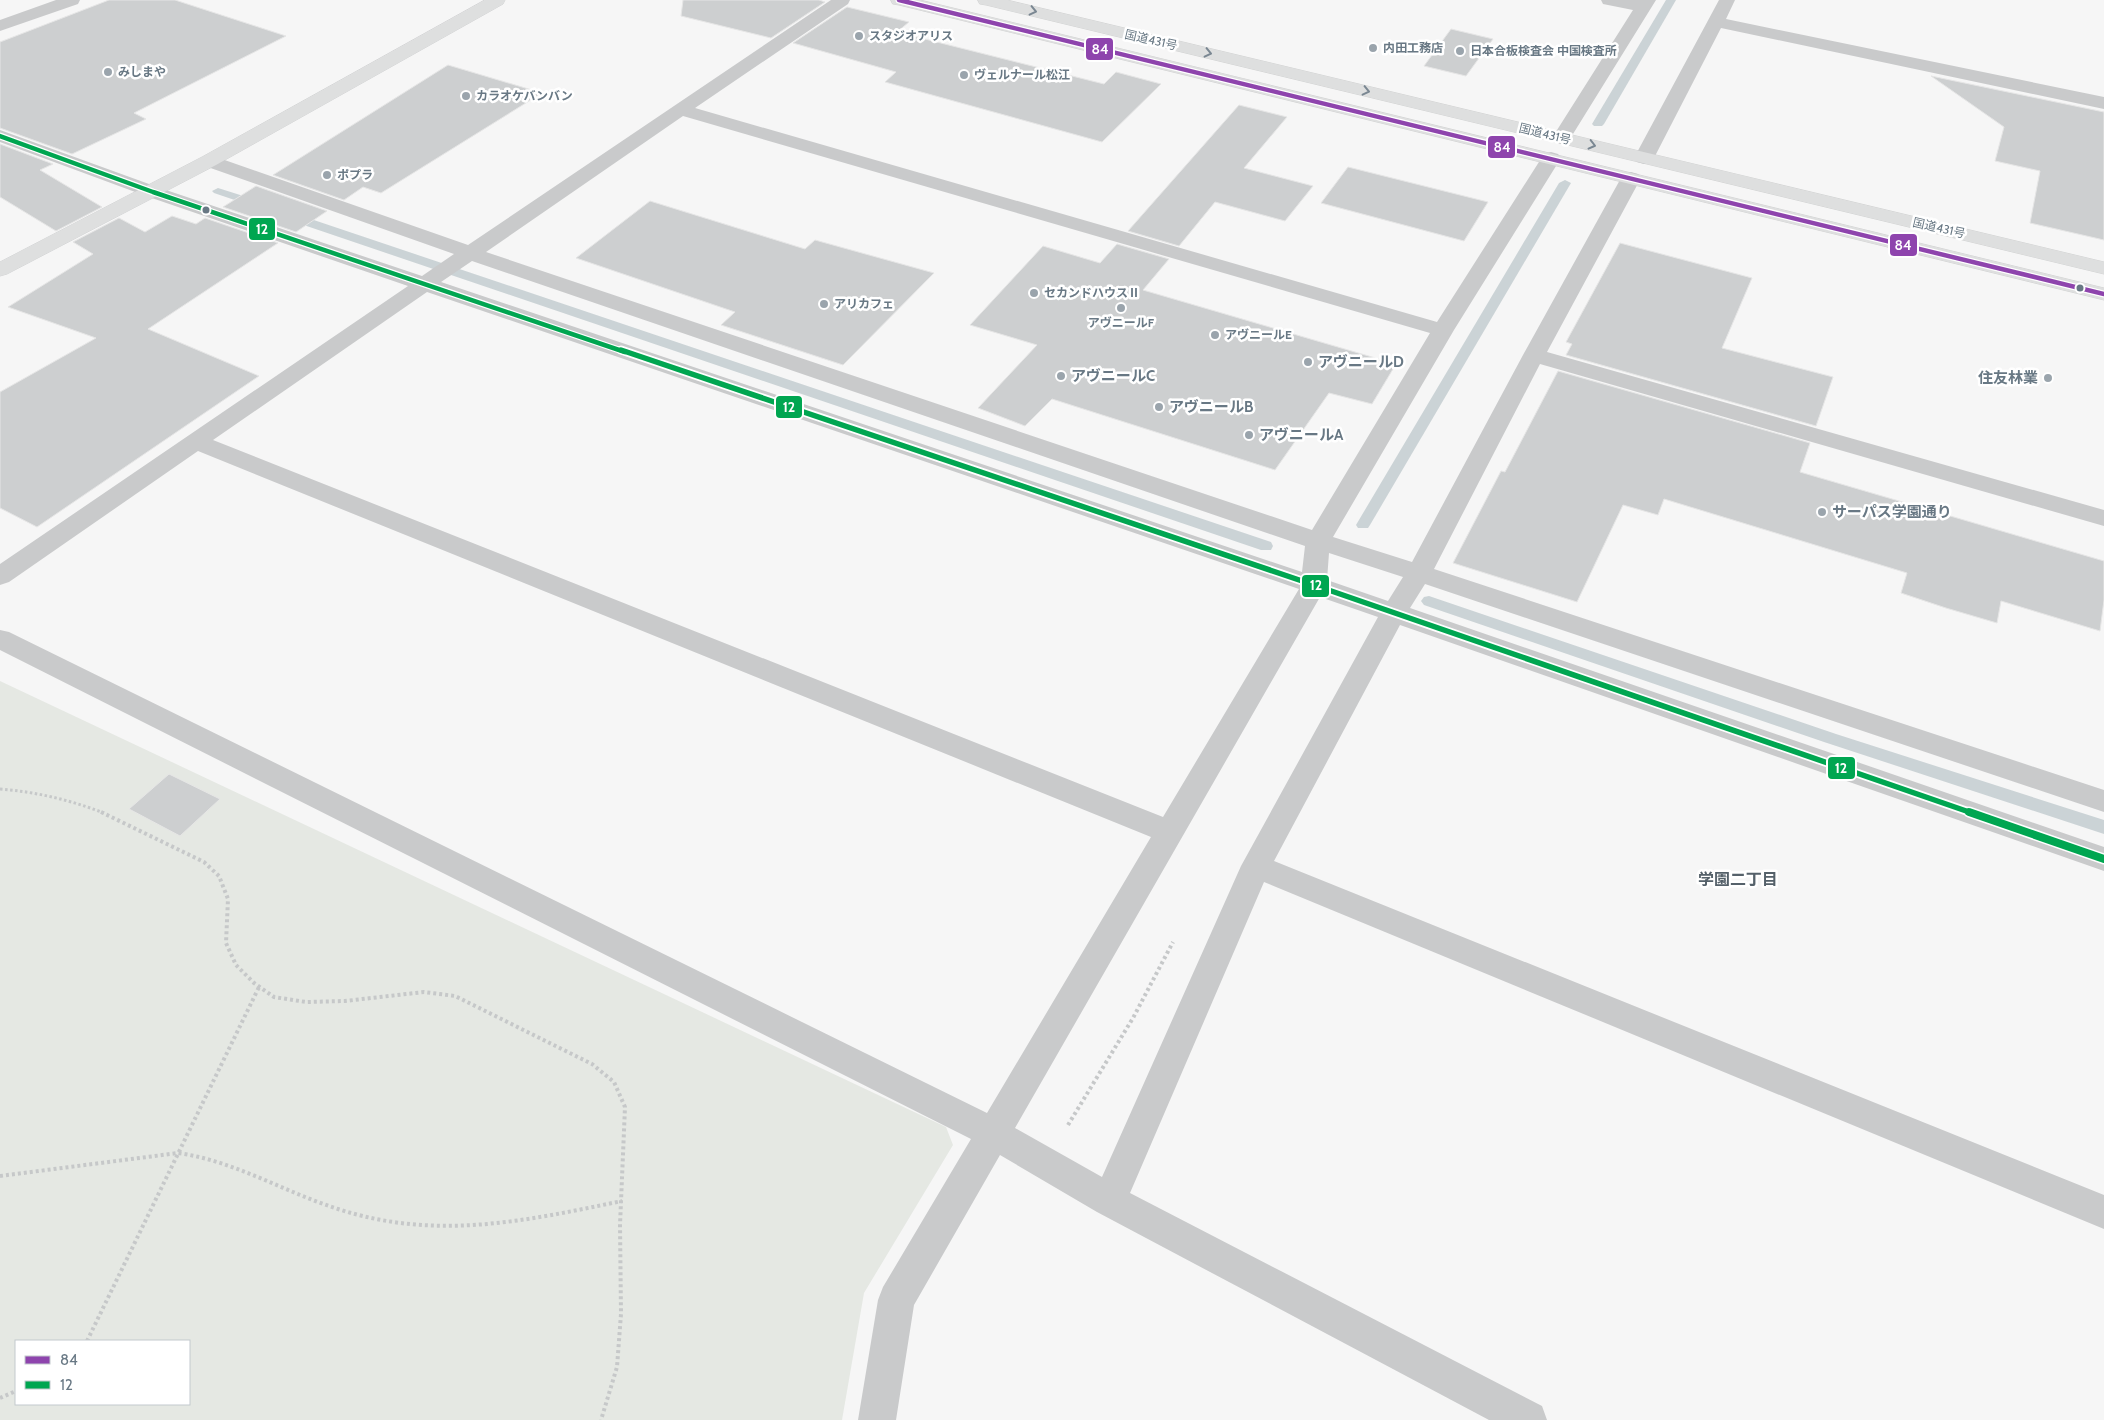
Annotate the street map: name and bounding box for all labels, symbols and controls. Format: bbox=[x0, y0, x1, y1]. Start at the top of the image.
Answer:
one-way arrow bbox=[1029, 5, 1038, 16]
street label: 国道431号 bbox=[1123, 26, 1179, 53]
place label: スタジオアリス bbox=[869, 28, 953, 43]
marker: スタジオアリス bbox=[853, 30, 865, 42]
line badge: 84 bbox=[1085, 37, 1114, 61]
text: 84 bbox=[1091, 40, 1109, 58]
place label: 内田工務店 bbox=[1383, 40, 1443, 55]
marker: 内田工務店 bbox=[1367, 42, 1379, 54]
place label: 日本合板検査会 中国検査所 bbox=[1470, 43, 1617, 58]
marker: 日本合板検査会 中国検査所 bbox=[1454, 45, 1466, 57]
one-way arrow bbox=[1204, 47, 1213, 58]
place label: みしまや bbox=[118, 64, 166, 79]
marker: みしまや bbox=[102, 66, 114, 78]
place label: ヴェルナール松江 bbox=[974, 67, 1070, 82]
marker: ヴェルナール松江 bbox=[958, 69, 970, 81]
one-way arrow bbox=[1362, 85, 1371, 96]
place label: カラオケバンバン bbox=[476, 88, 573, 103]
marker: カラオケバンバン bbox=[460, 90, 472, 102]
street label: 国道431号 bbox=[1517, 120, 1573, 147]
line badge: 84 bbox=[1487, 135, 1516, 159]
text: 84 bbox=[1493, 138, 1511, 156]
one-way arrow bbox=[1588, 140, 1596, 150]
place label: ポプラ bbox=[337, 167, 373, 182]
marker: ポプラ bbox=[321, 169, 333, 181]
unlabelled marker bbox=[201, 205, 211, 215]
street label: 国道431号 bbox=[1911, 214, 1967, 241]
line badge: 12 bbox=[248, 217, 276, 241]
text: 12 bbox=[256, 220, 268, 238]
line badge: 84 bbox=[1889, 233, 1918, 257]
text: 84 bbox=[1894, 236, 1912, 254]
unlabelled marker bbox=[2075, 283, 2085, 293]
place label: セカンドハウスⅡ bbox=[1044, 285, 1140, 300]
marker: セカンドハウスⅡ bbox=[1028, 287, 1040, 299]
place label: アリカフェ bbox=[834, 296, 894, 311]
marker: アリカフェ bbox=[818, 298, 830, 310]
marker: アヴニールF bbox=[1115, 302, 1127, 314]
place label: アヴニールF bbox=[1088, 315, 1155, 330]
place label: アヴニールE bbox=[1225, 327, 1292, 342]
marker: アヴニールE bbox=[1209, 329, 1221, 341]
place label: アヴニールD bbox=[1318, 353, 1404, 371]
marker: アヴニールD bbox=[1302, 356, 1314, 368]
place label: アヴニールC bbox=[1071, 367, 1155, 385]
place label: 住友林業 bbox=[1978, 369, 2038, 387]
marker: アヴニールC bbox=[1055, 370, 1067, 382]
marker: 住友林業 bbox=[2042, 372, 2054, 384]
line badge: 12 bbox=[775, 395, 803, 419]
text: 12 bbox=[783, 398, 795, 416]
place label: アヴニールB bbox=[1169, 398, 1253, 416]
marker: アヴニールB bbox=[1153, 401, 1165, 413]
place label: アヴニールA bbox=[1259, 426, 1344, 444]
marker: アヴニールA bbox=[1243, 429, 1255, 441]
place label: サーパス学園通り bbox=[1832, 503, 1952, 521]
marker: サーパス学園通り bbox=[1816, 506, 1828, 518]
line badge: 12 bbox=[1301, 574, 1330, 598]
text: 12 bbox=[1310, 576, 1322, 594]
line badge: 12 bbox=[1827, 756, 1856, 780]
text: 12 bbox=[1835, 759, 1847, 777]
district label: 学園二丁目 bbox=[1698, 870, 1778, 889]
legend bbox=[15, 1340, 190, 1405]
text: 84 bbox=[60, 1351, 78, 1369]
text: 12 bbox=[60, 1376, 73, 1394]

